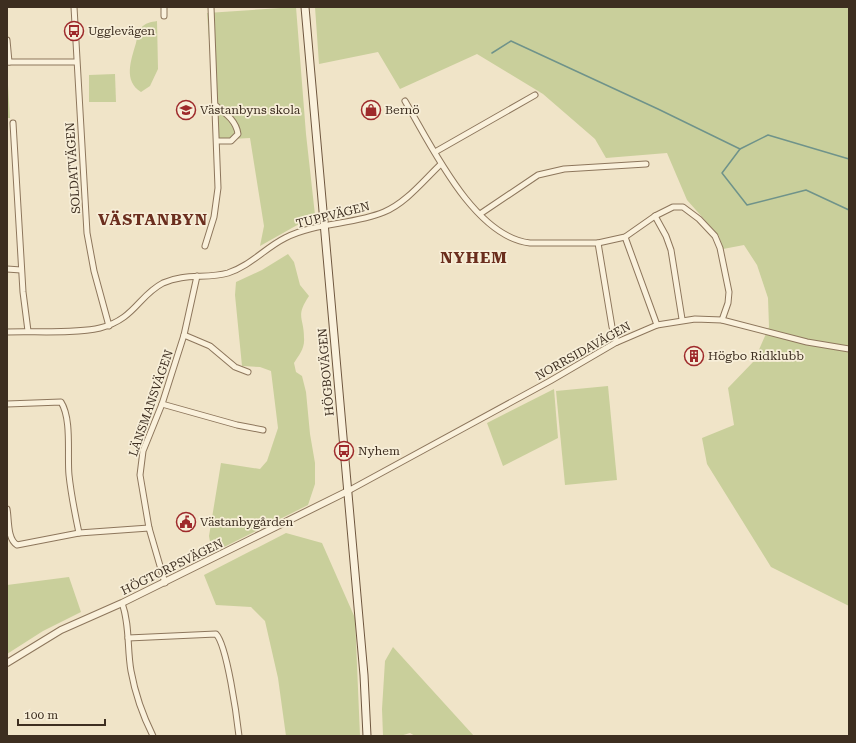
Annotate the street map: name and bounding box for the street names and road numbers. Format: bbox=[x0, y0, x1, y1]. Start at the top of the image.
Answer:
street label: SOLDATVÄGEN bbox=[63, 121, 83, 214]
street label: TUPPVÄGEN bbox=[295, 199, 372, 231]
street label: NORRSIDAVÄGEN bbox=[533, 319, 633, 383]
street label: HÖGBOVÄGEN bbox=[315, 327, 337, 417]
street label: LÄNSMANSVÄGEN bbox=[126, 347, 176, 458]
street label: HÖGTORPSVÄGEN bbox=[119, 536, 226, 598]

